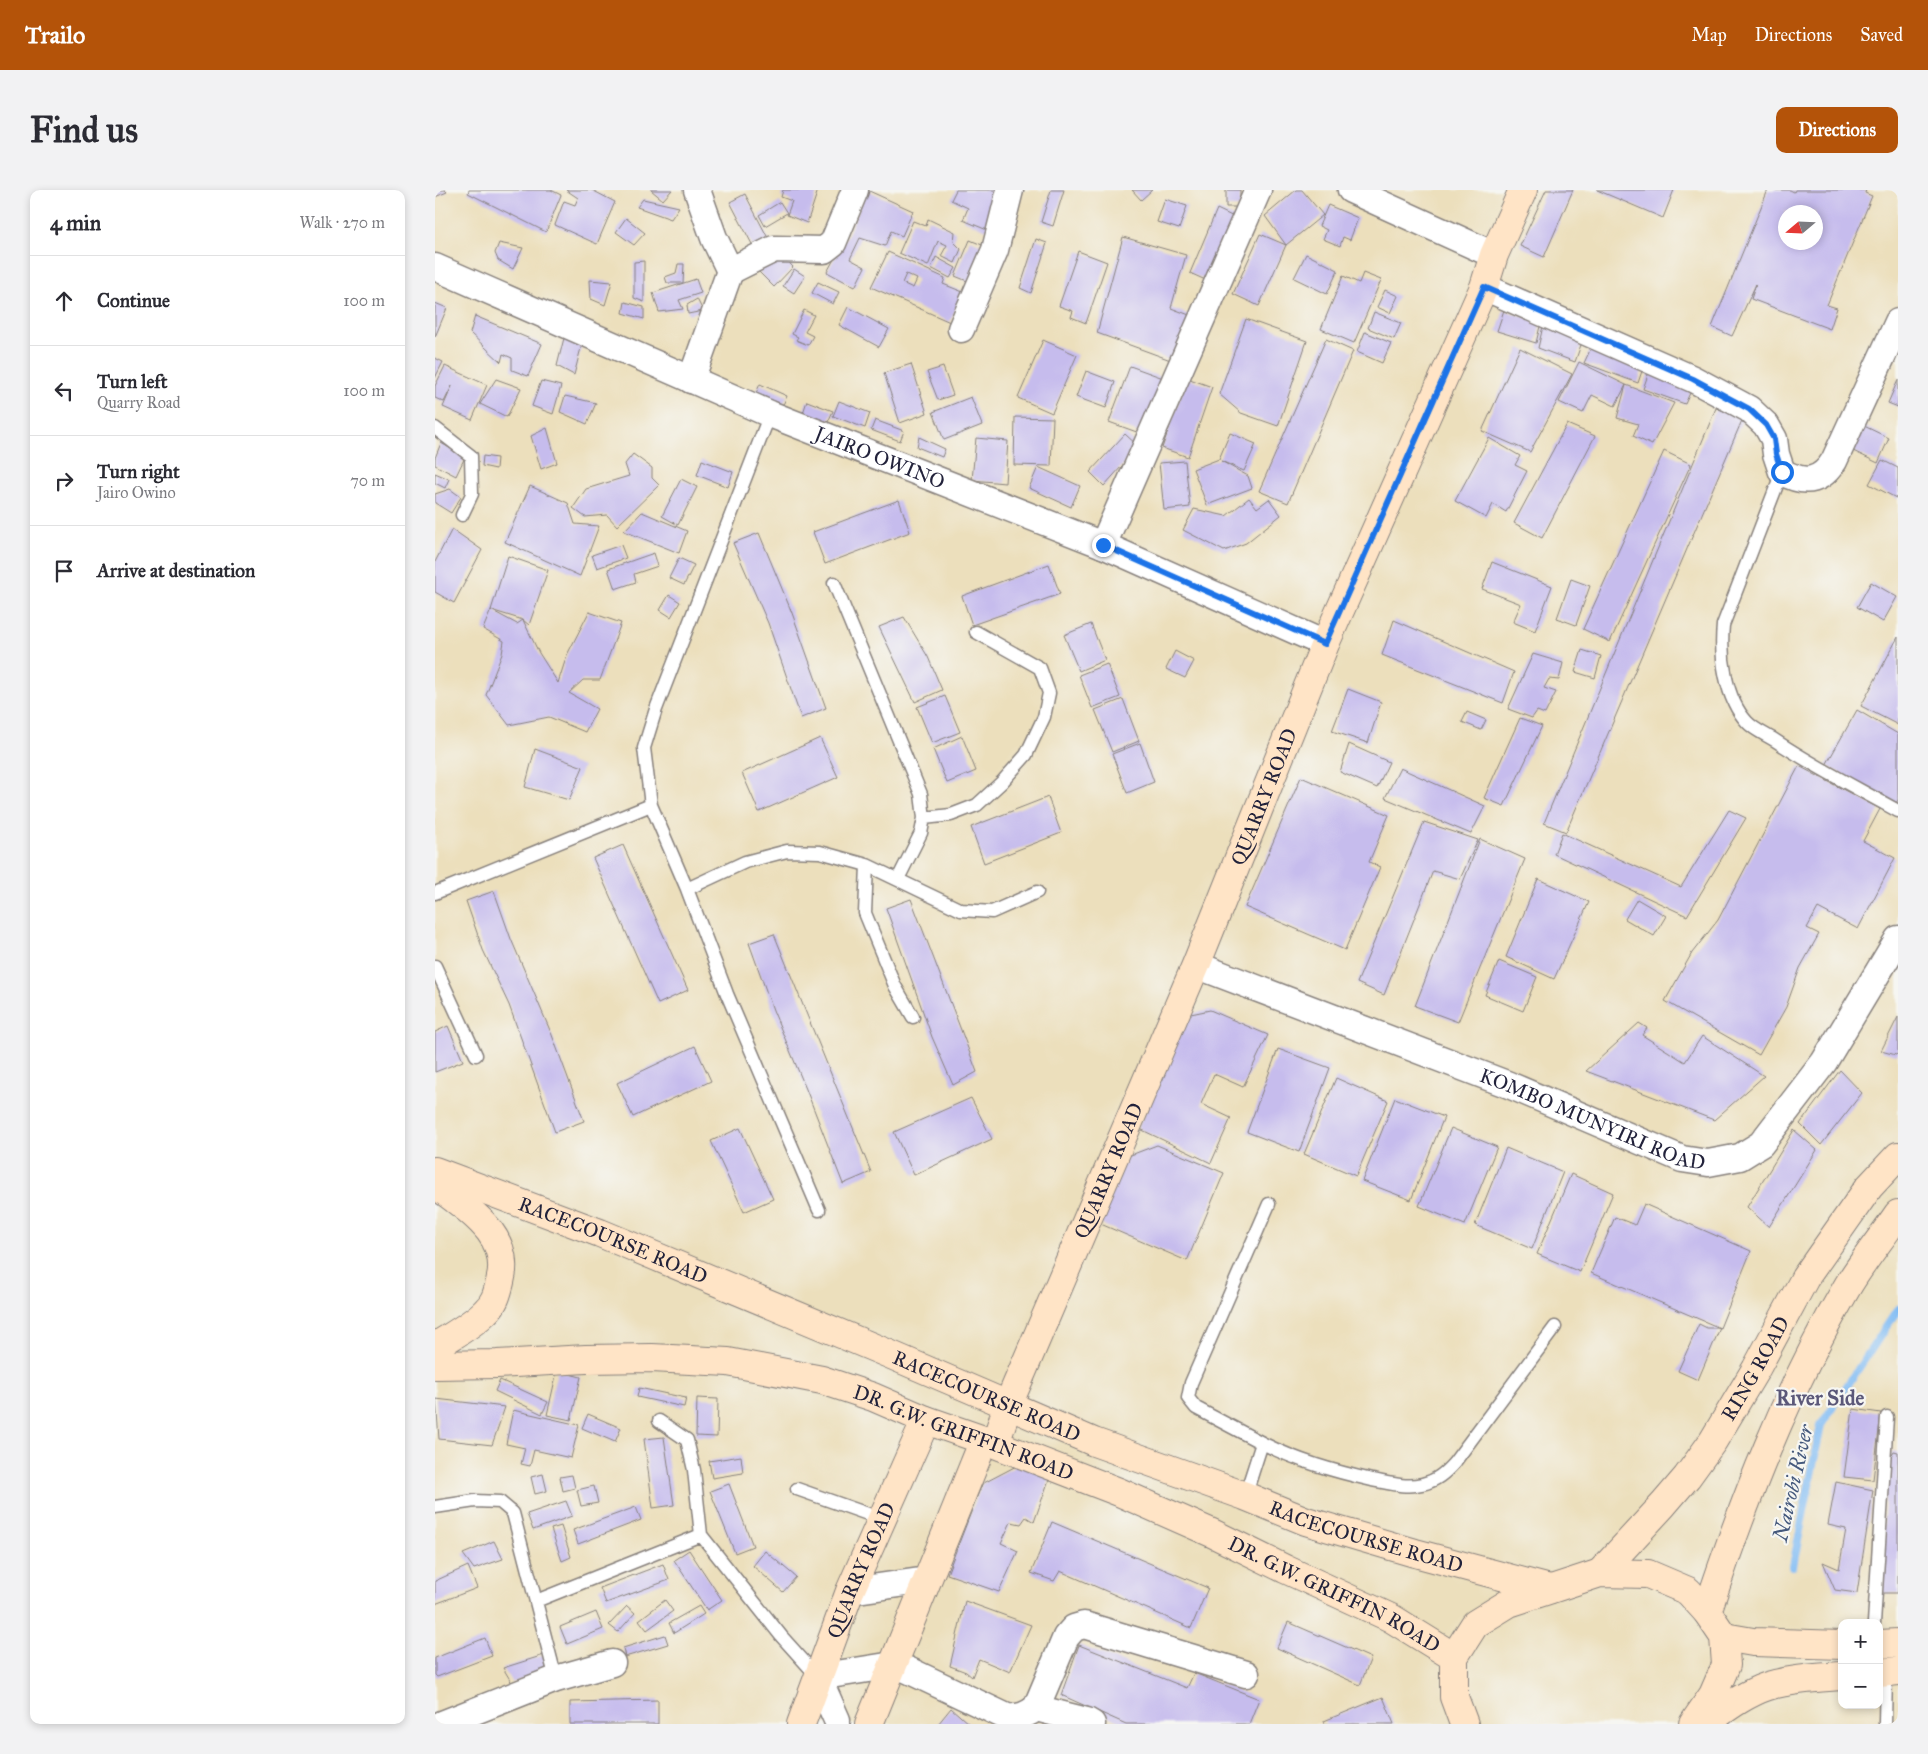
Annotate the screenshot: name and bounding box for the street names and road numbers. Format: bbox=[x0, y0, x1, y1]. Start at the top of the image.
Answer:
street label: JAIRO OWINO bbox=[809, 420, 948, 494]
street label: QUARRY ROAD bbox=[1225, 725, 1302, 869]
street label: KOMBO MUNYIRI ROAD bbox=[1477, 1063, 1707, 1174]
street label: QUARRY ROAD bbox=[1069, 1099, 1148, 1242]
street label: RACECOURSE ROAD bbox=[515, 1191, 711, 1289]
street label: RING ROAD bbox=[1716, 1312, 1794, 1425]
street label: RACECOURSE ROAD bbox=[889, 1345, 1084, 1447]
street label: DR. G.W. GRIFFIN ROAD bbox=[850, 1379, 1077, 1485]
street label: RACECOURSE ROAD bbox=[1266, 1495, 1466, 1577]
street label: QUARRY ROAD bbox=[822, 1499, 900, 1641]
street label: DR. G.W. GRIFFIN ROAD bbox=[1224, 1531, 1445, 1658]

